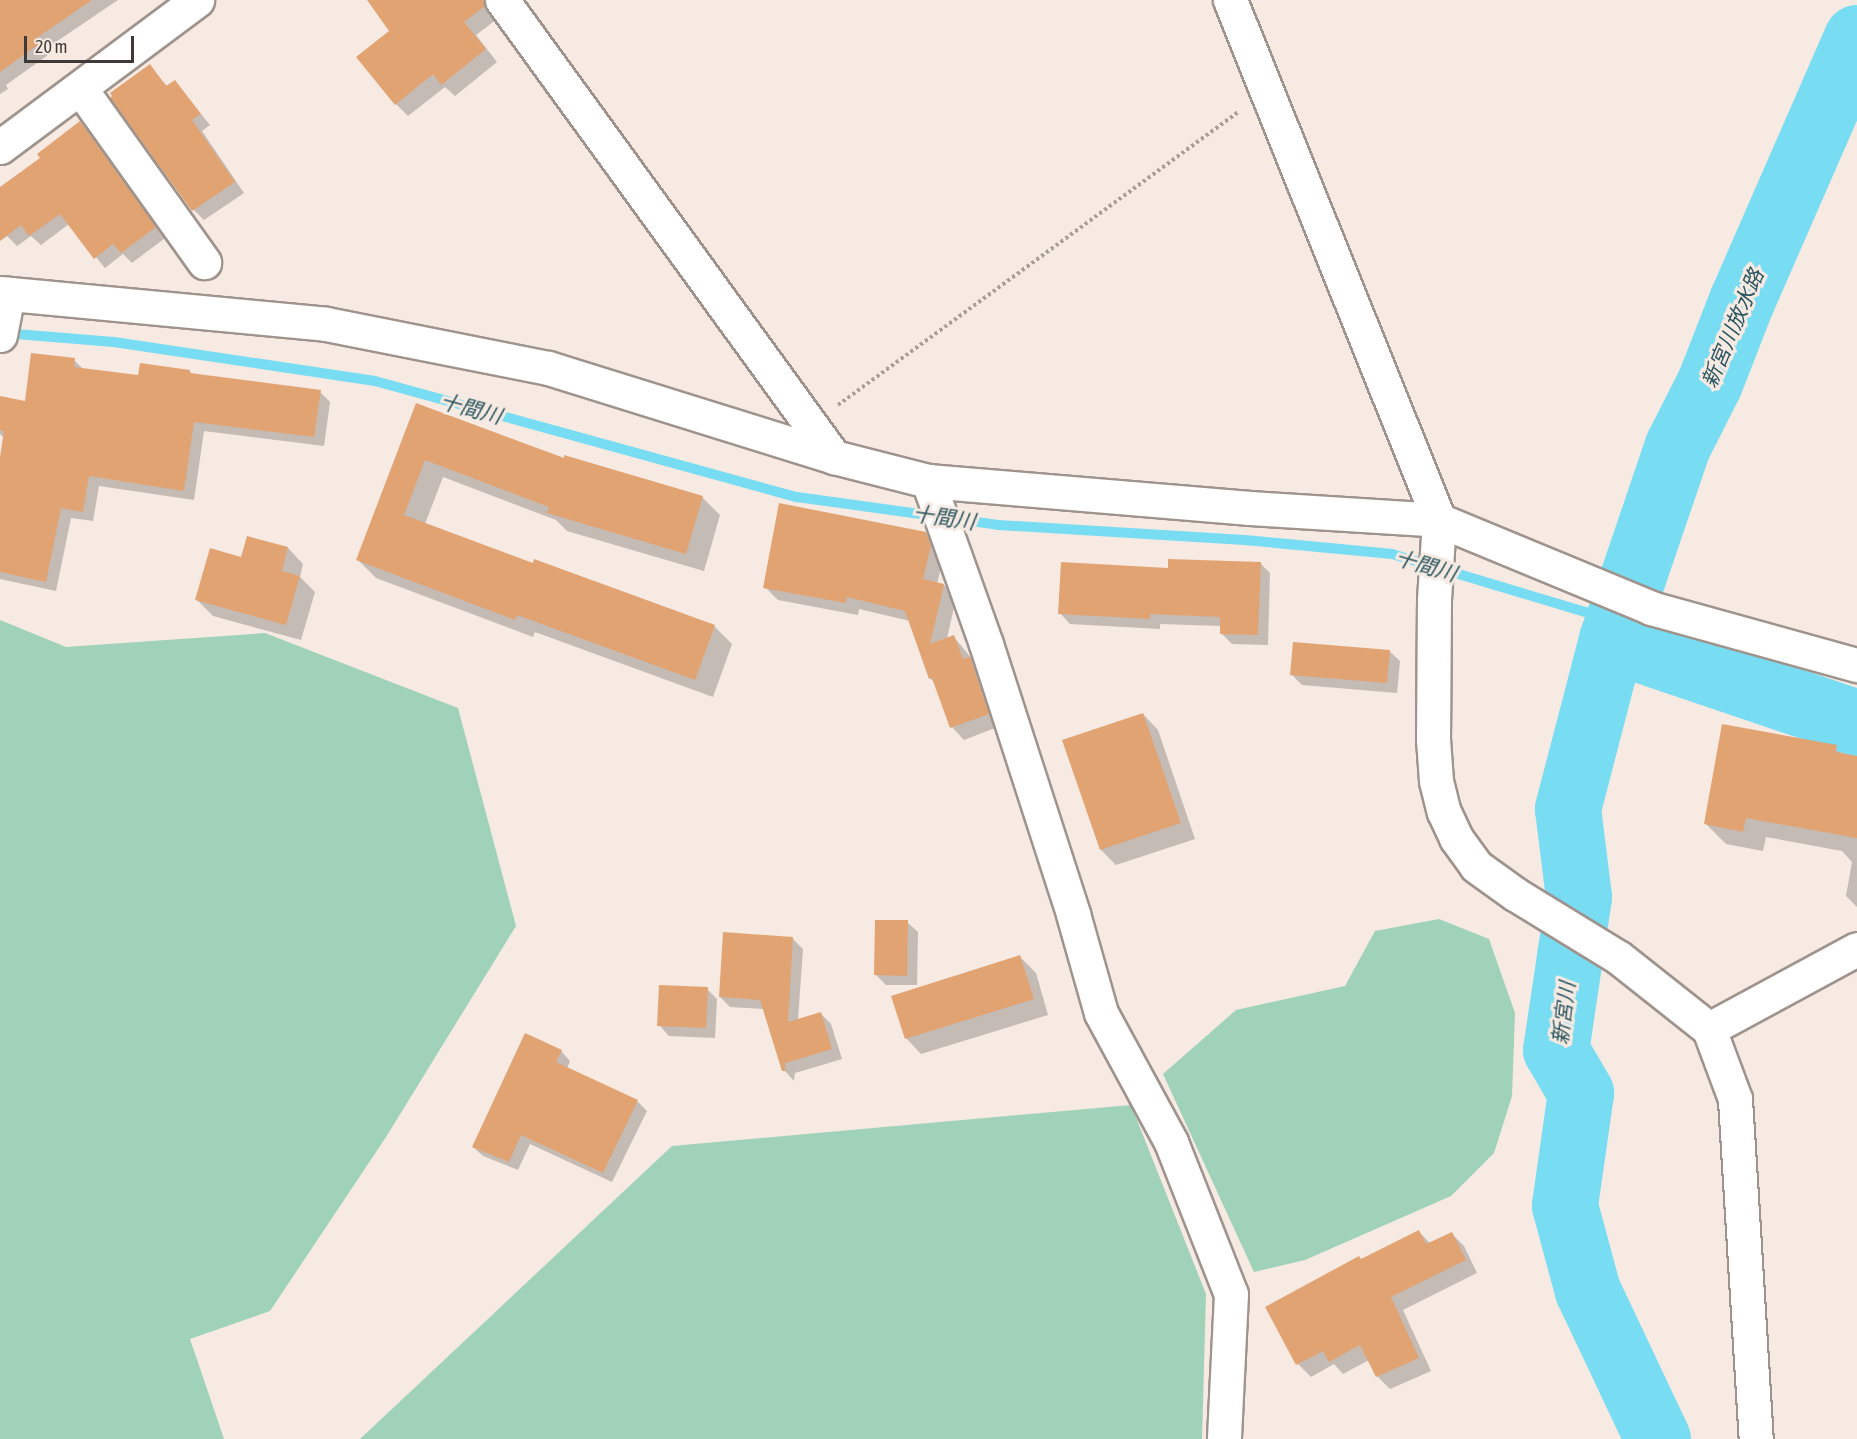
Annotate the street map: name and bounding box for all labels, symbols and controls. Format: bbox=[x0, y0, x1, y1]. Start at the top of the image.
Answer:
scale bar bbox=[27, 24, 136, 62]
text: 20 m bbox=[35, 36, 67, 57]
water label: 新宮川放水路 bbox=[1696, 265, 1768, 391]
water label: 十間川 bbox=[437, 388, 505, 428]
water label: 十間川 bbox=[911, 500, 977, 534]
water label: 十間川 bbox=[1392, 544, 1460, 586]
water label: 新宮川 bbox=[1547, 980, 1579, 1046]

